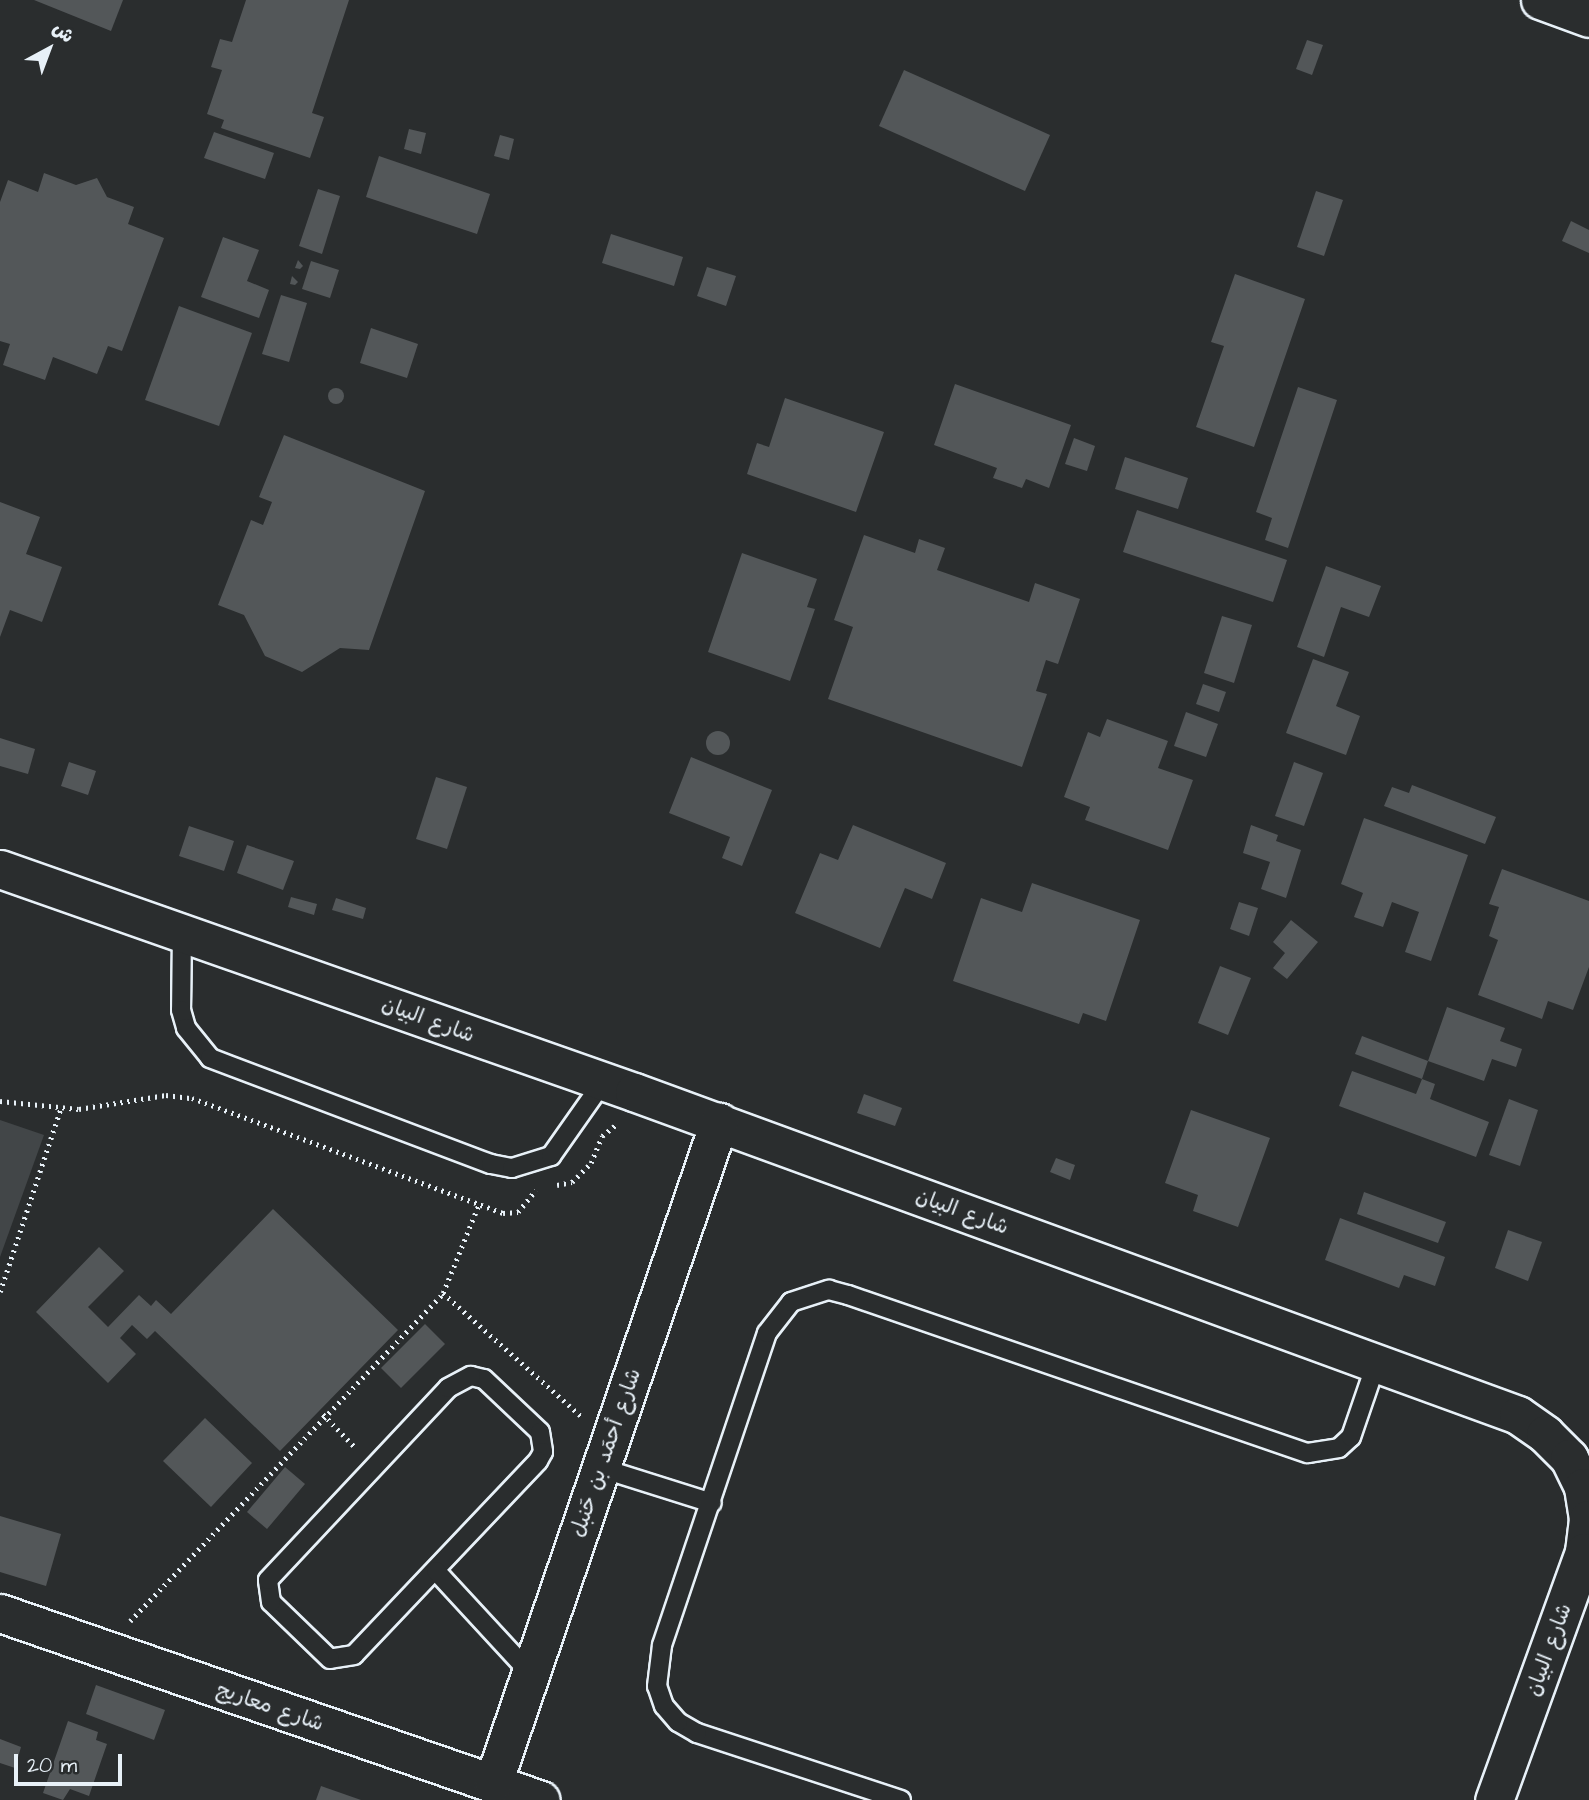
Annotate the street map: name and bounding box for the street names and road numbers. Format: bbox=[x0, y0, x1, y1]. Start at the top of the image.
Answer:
street label: شارع البيان bbox=[378, 992, 478, 1048]
street label: شارع البيان bbox=[912, 1184, 1012, 1240]
street label: شارع أحمَد بن حَنبل bbox=[565, 1365, 647, 1541]
street label: شارع البيان bbox=[1521, 1600, 1577, 1700]
street label: شارع معاريج bbox=[213, 1677, 327, 1737]

